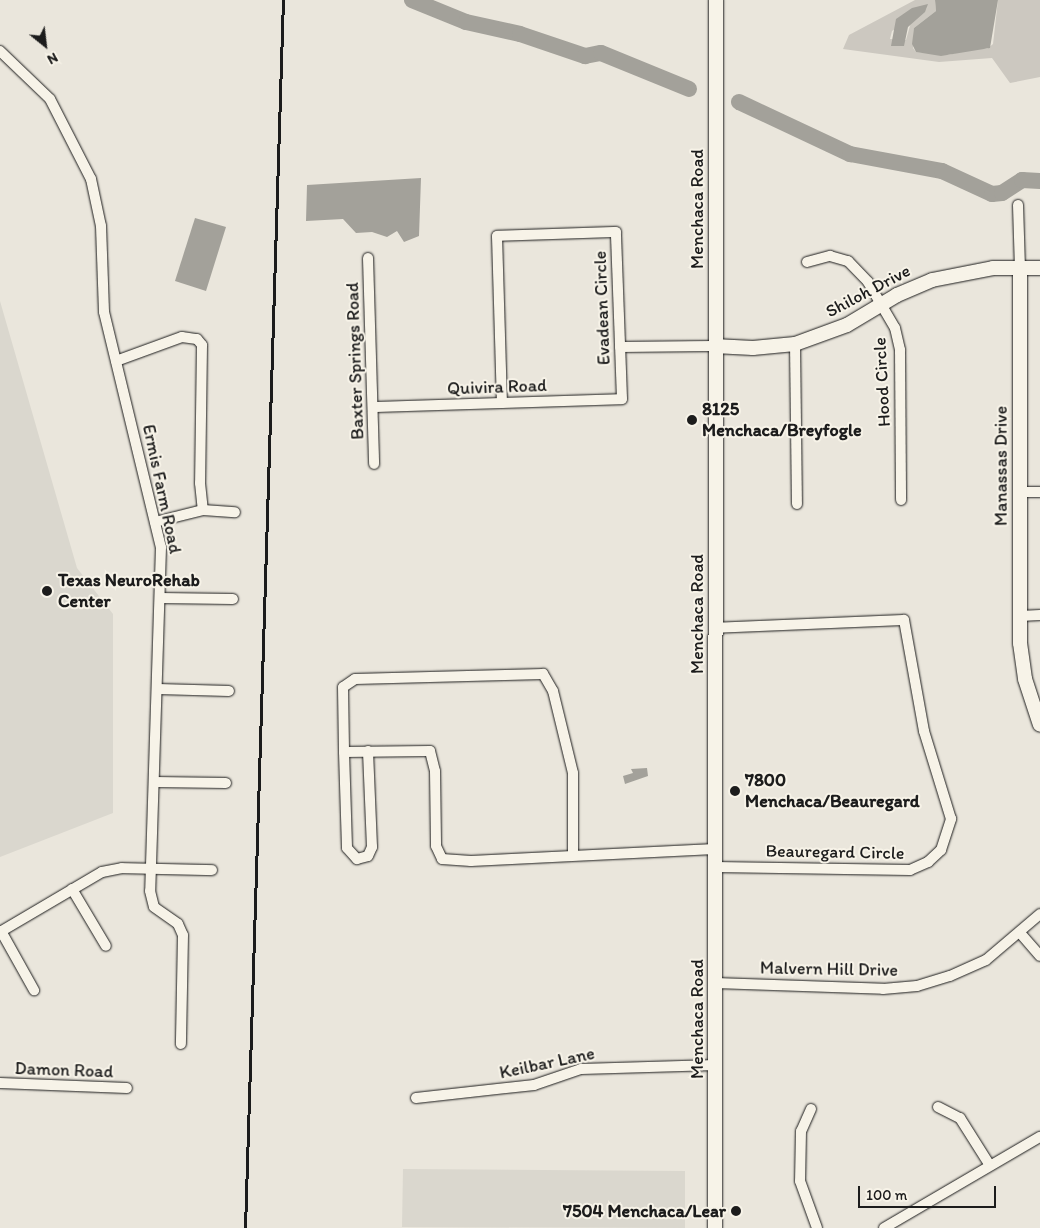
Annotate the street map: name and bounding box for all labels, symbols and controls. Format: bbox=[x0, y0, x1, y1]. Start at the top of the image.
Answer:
north arrow bbox=[20, 20, 70, 70]
text: N bbox=[44, 49, 61, 68]
street label: Menchaca Road bbox=[686, 149, 708, 269]
street label: Evadean Circle bbox=[589, 251, 615, 365]
street label: Shiloh Drive bbox=[822, 260, 914, 322]
street label: Baxter Springs Road bbox=[341, 282, 369, 440]
street label: Hood Circle bbox=[869, 337, 895, 427]
street label: Quivira Road bbox=[447, 374, 547, 400]
place label: 8125 Menchaca/Breyfogle bbox=[702, 399, 862, 442]
street label: Manassas Drive bbox=[990, 406, 1012, 526]
marker: 8125 Menchaca/Breyfogle bbox=[686, 414, 698, 426]
street label: Ermis Farm Road bbox=[138, 423, 186, 555]
street label: Menchaca Road bbox=[686, 554, 708, 674]
place label: Texas NeuroRehab Center bbox=[58, 570, 199, 612]
marker: Texas NeuroRehab Center bbox=[40, 584, 54, 598]
place label: 7800 Menchaca/Beauregard bbox=[745, 770, 920, 812]
marker: 7800 Menchaca/Beauregard bbox=[729, 785, 741, 797]
street label: Beauregard Circle bbox=[765, 840, 905, 864]
street label: Malvern Hill Drive bbox=[759, 957, 899, 981]
street label: Menchaca Road bbox=[686, 959, 708, 1079]
street label: Keilbar Lane bbox=[497, 1042, 597, 1084]
street label: Damon Road bbox=[15, 1057, 113, 1083]
scale bar bbox=[860, 1176, 998, 1208]
text: 100 m bbox=[866, 1186, 907, 1204]
place label: 7504 Menchaca/Lear bbox=[563, 1200, 726, 1222]
marker: 7504 Menchaca/Lear bbox=[730, 1205, 742, 1217]

